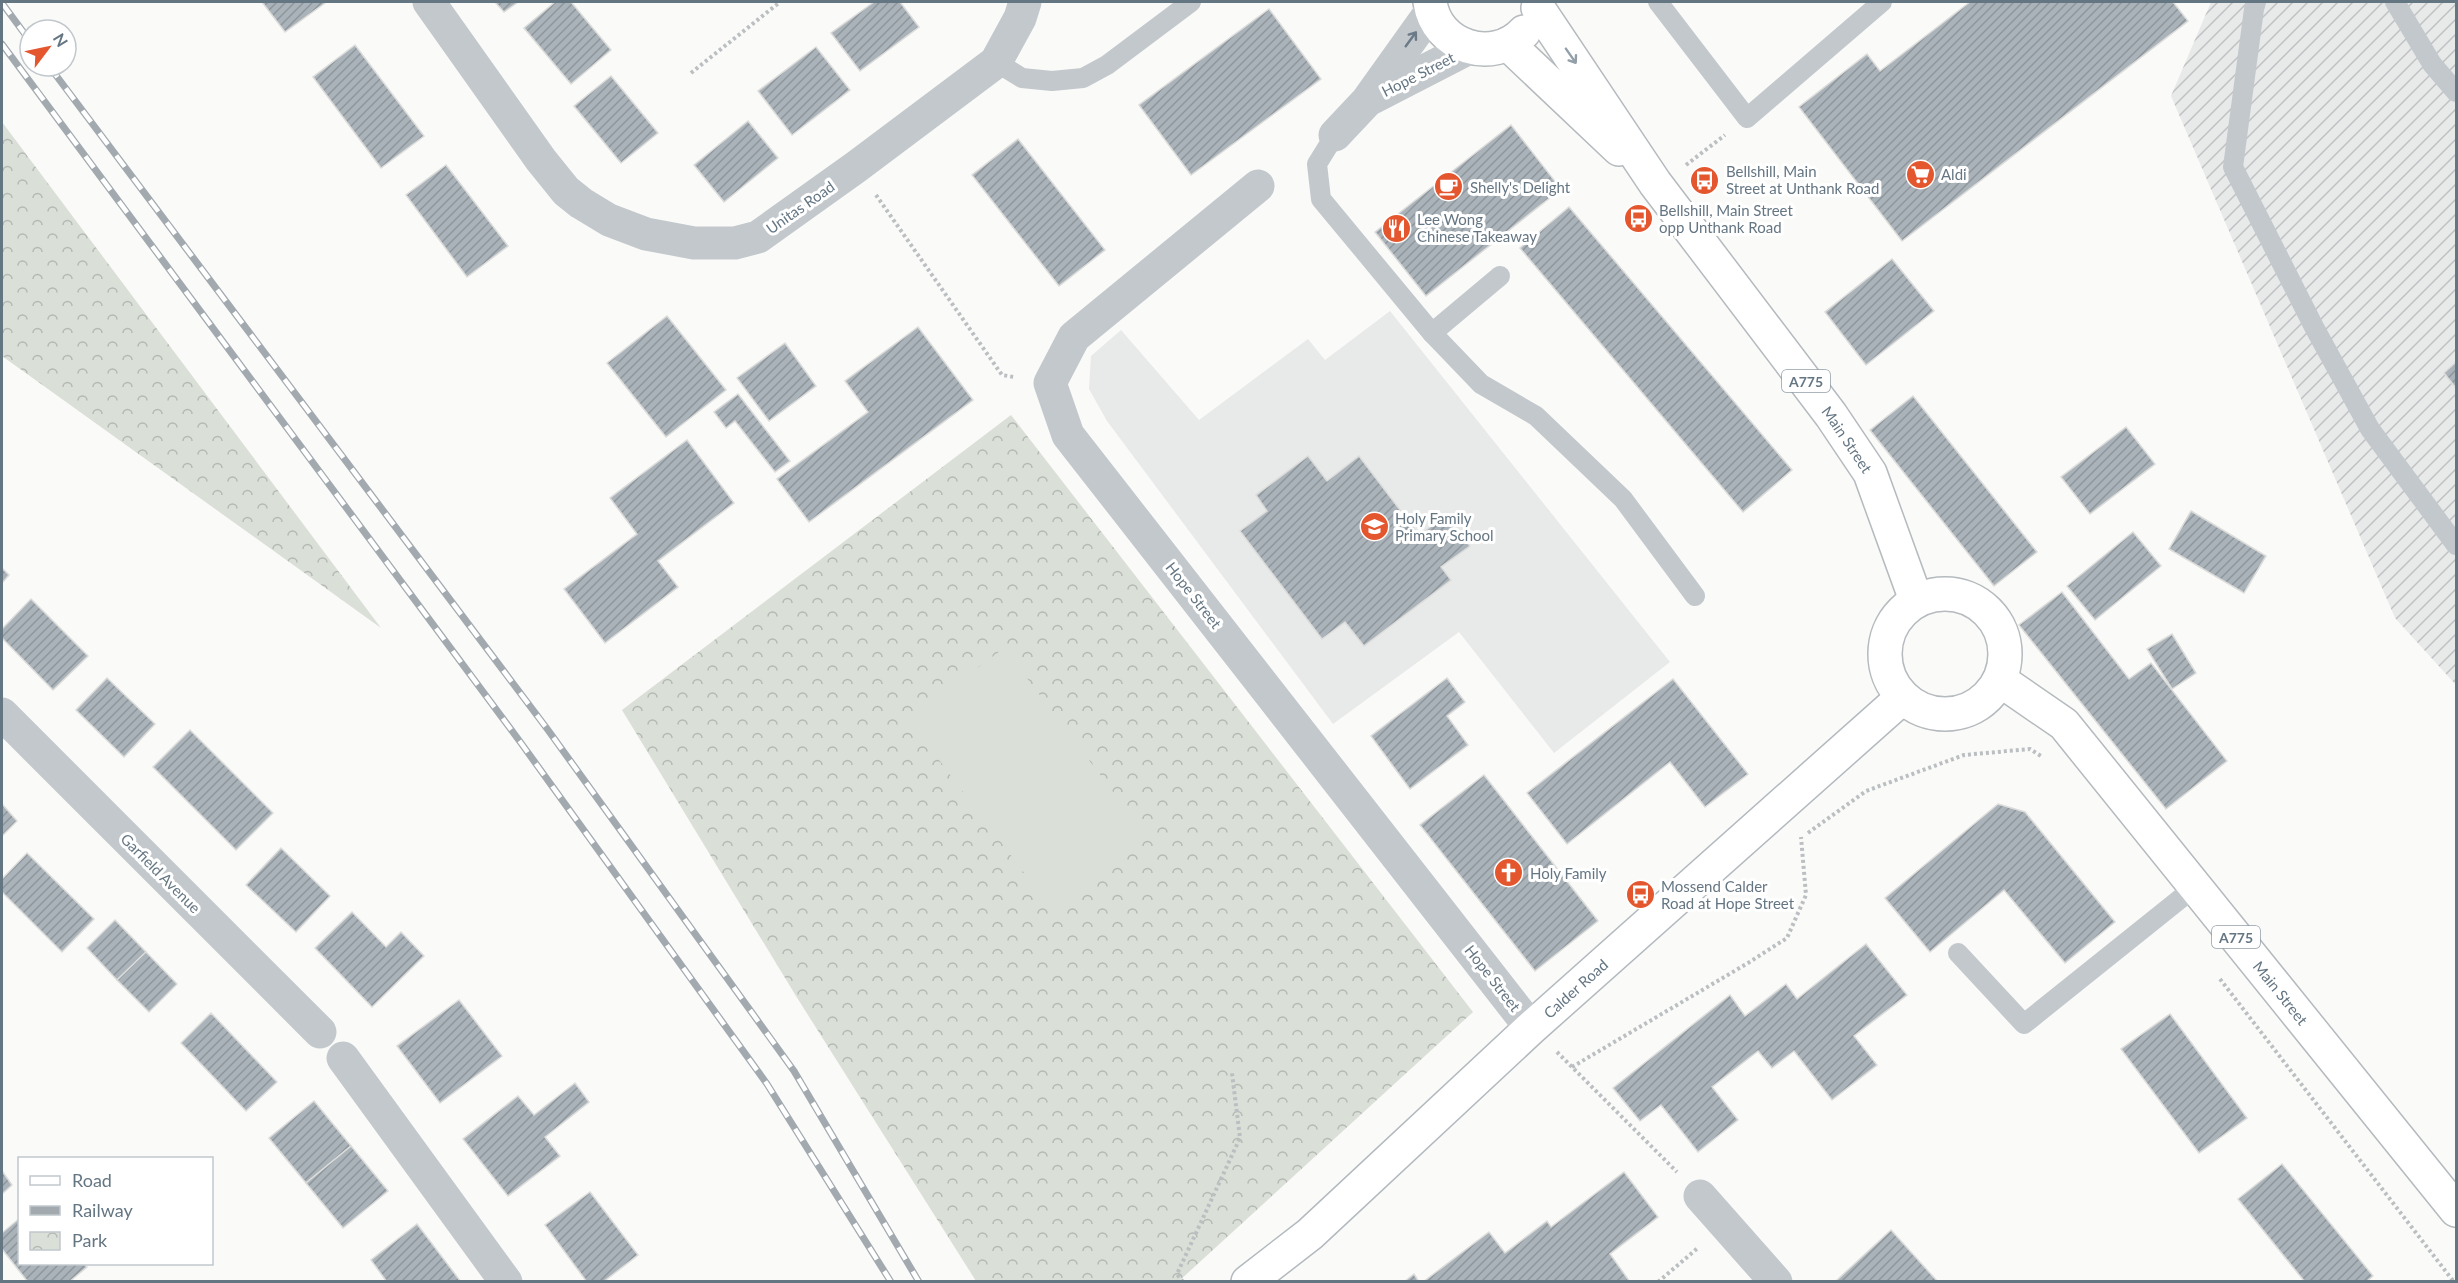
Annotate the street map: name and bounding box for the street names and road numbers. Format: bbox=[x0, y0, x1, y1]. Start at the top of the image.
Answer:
street label: Hope Street bbox=[1379, 48, 1458, 100]
street label: Unitas Road bbox=[762, 177, 838, 237]
road number: A775 bbox=[1782, 370, 1830, 392]
street label: Main Street bbox=[1818, 402, 1877, 477]
street label: Hope Street bbox=[1162, 558, 1226, 632]
street label: Garfield Avenue bbox=[117, 829, 205, 917]
road number: A775 bbox=[2212, 926, 2260, 948]
street label: Hope Street bbox=[1461, 941, 1525, 1015]
street label: Calder Road bbox=[1540, 955, 1611, 1022]
street label: Main Street bbox=[2250, 957, 2312, 1029]

